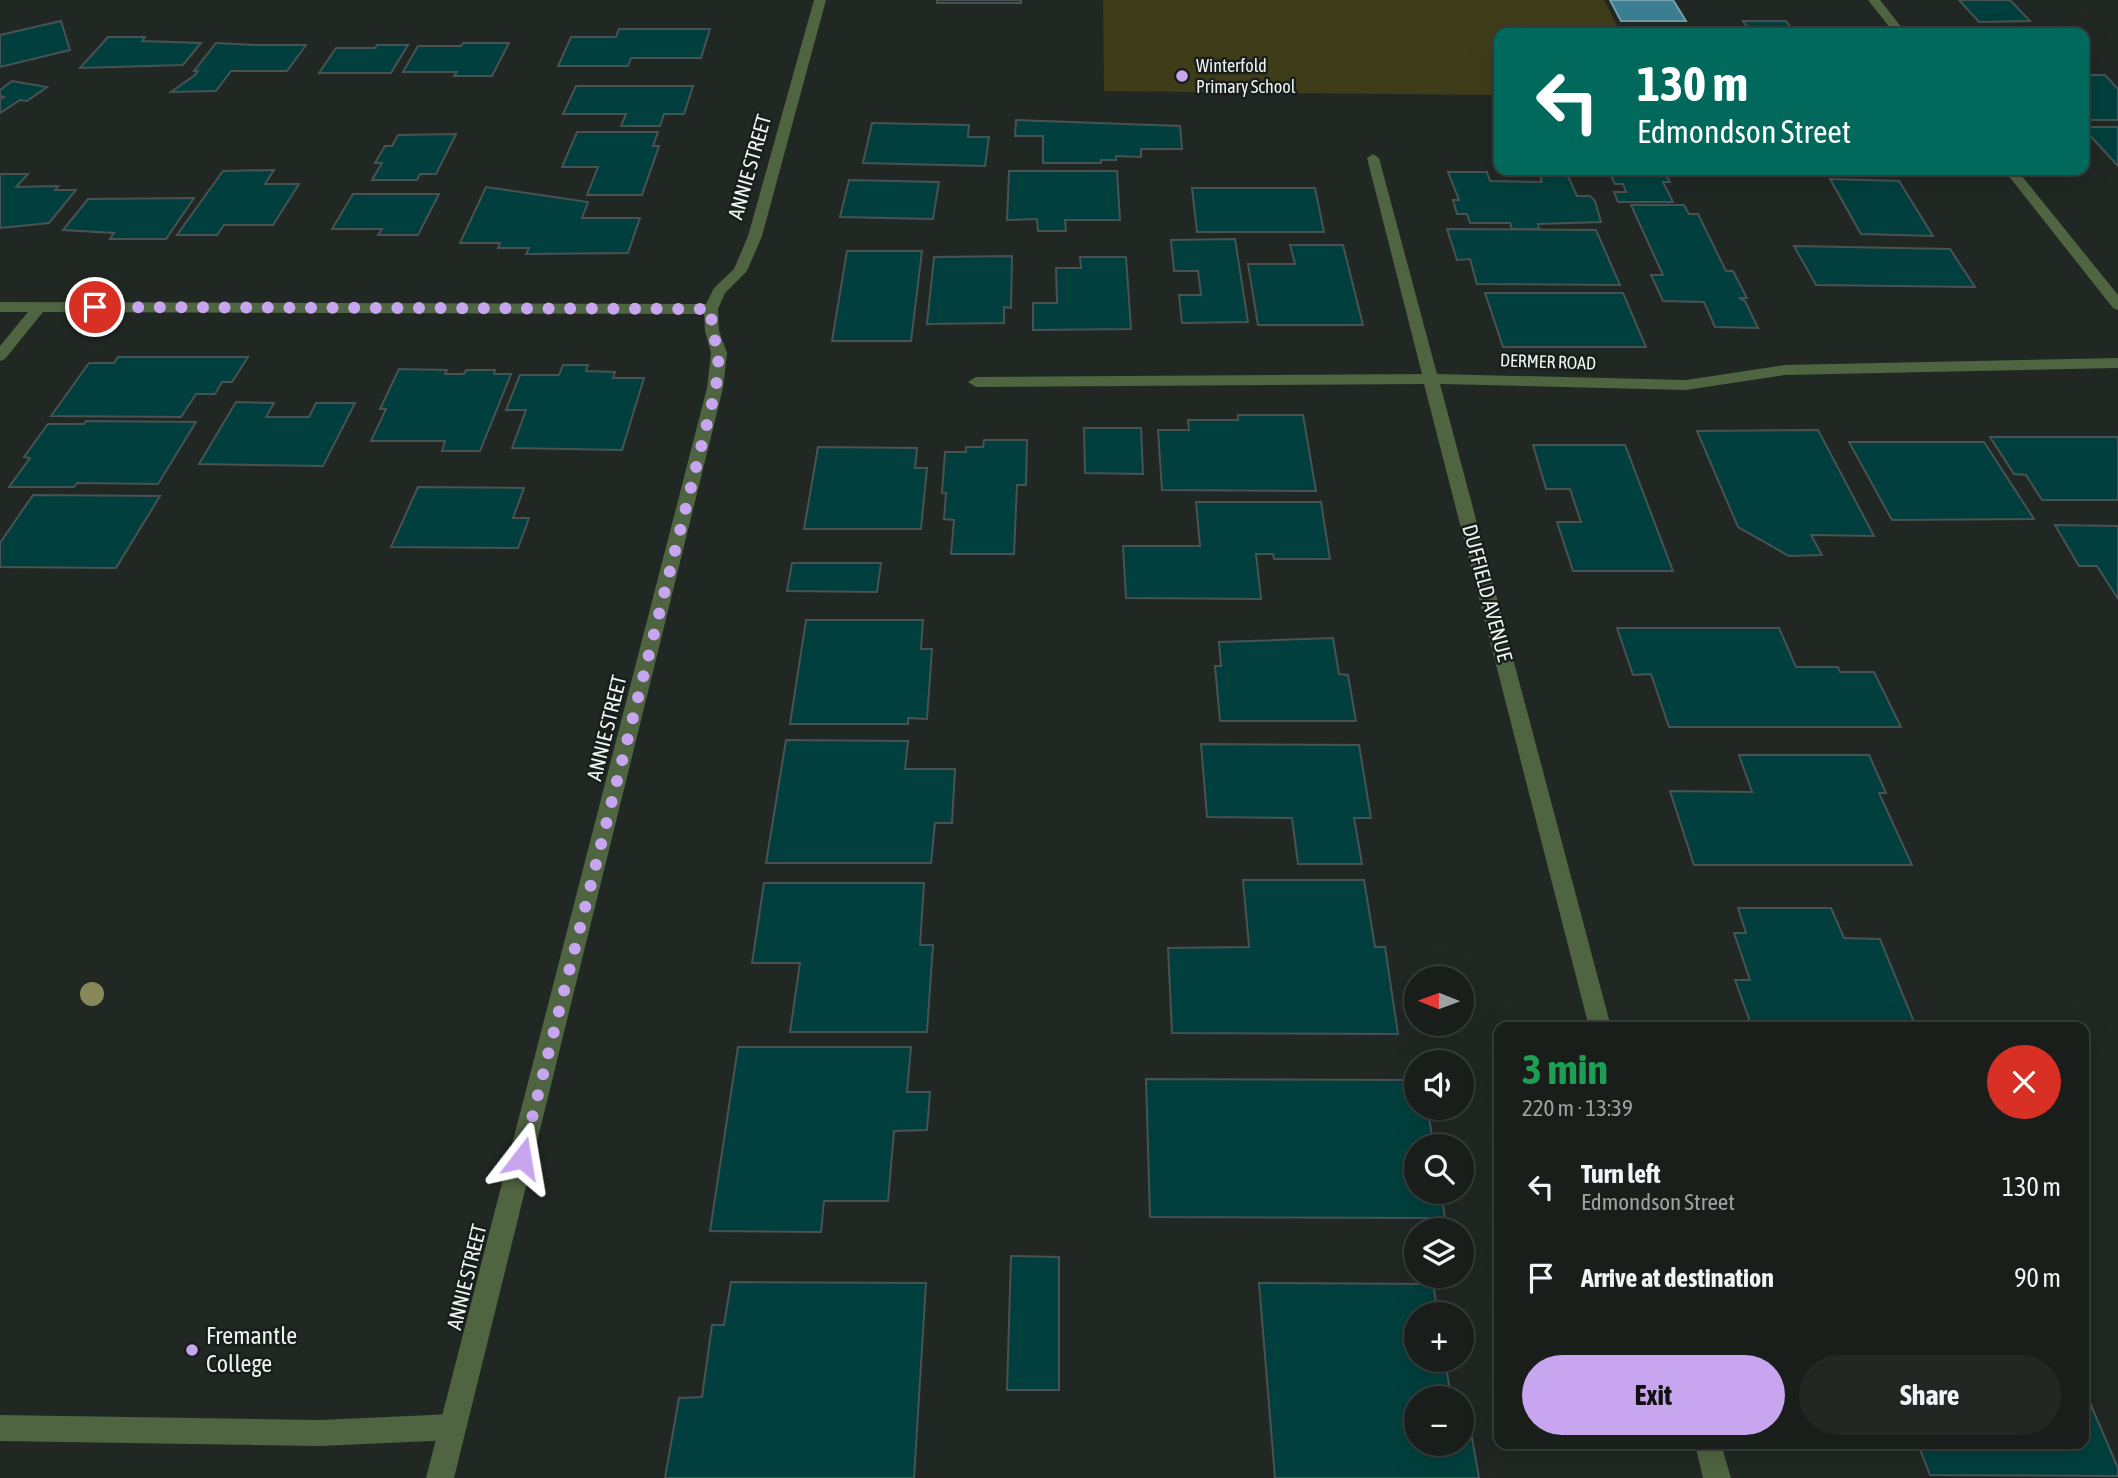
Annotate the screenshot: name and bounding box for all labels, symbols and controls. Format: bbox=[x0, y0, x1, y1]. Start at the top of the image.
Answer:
place label: Winterfold Primary School bbox=[1196, 55, 1296, 97]
text: 130 m bbox=[1637, 55, 1748, 111]
icon: left bbox=[1522, 56, 1613, 147]
marker: Winterfold Primary School bbox=[1174, 68, 1190, 84]
street label: ANNIE STREET bbox=[723, 112, 775, 222]
text: Edmondson Street bbox=[1637, 113, 1851, 150]
pin bbox=[65, 277, 125, 337]
icon: arrive bbox=[76, 288, 114, 326]
street label: DERMER ROAD bbox=[1500, 349, 1596, 374]
street label: DUFFIELD AVENUE bbox=[1458, 522, 1518, 664]
street label: ANNIE STREET bbox=[581, 673, 631, 783]
north arrow bbox=[1404, 966, 1474, 1036]
map controls bbox=[1404, 966, 1474, 1456]
text: 3 min bbox=[1522, 1045, 1608, 1093]
button: close bbox=[1987, 1045, 2061, 1119]
button: sound bbox=[1404, 1050, 1474, 1120]
text: 220 m · 13:39 bbox=[1522, 1095, 1633, 1121]
position arrow bbox=[485, 1121, 559, 1195]
button: search bbox=[1404, 1134, 1474, 1204]
text: Turn left bbox=[1581, 1159, 1661, 1189]
icon: left bbox=[1522, 1168, 1560, 1206]
text: 130 m bbox=[2002, 1172, 2061, 1202]
text: Edmondson Street bbox=[1581, 1189, 1735, 1215]
button: layers bbox=[1404, 1218, 1474, 1288]
street label: ANNIE STREET bbox=[441, 1222, 491, 1332]
icon: arrive bbox=[1522, 1259, 1560, 1297]
text: Arrive at destination bbox=[1581, 1263, 1774, 1293]
text: 90 m bbox=[2014, 1263, 2061, 1293]
button: + bbox=[1404, 1302, 1474, 1372]
place label: Fremantle College bbox=[206, 1322, 297, 1377]
marker: Fremantle College bbox=[184, 1342, 200, 1358]
button: Exit bbox=[1522, 1355, 1785, 1435]
button: Share bbox=[1799, 1355, 2061, 1435]
button: − bbox=[1404, 1386, 1474, 1456]

